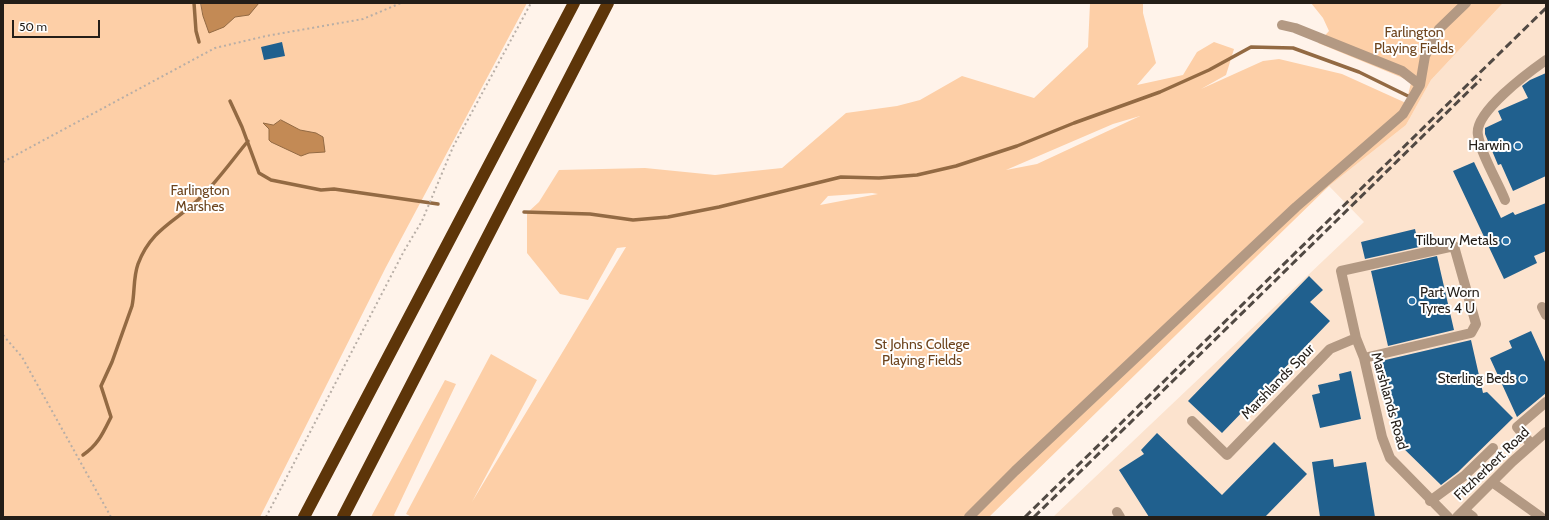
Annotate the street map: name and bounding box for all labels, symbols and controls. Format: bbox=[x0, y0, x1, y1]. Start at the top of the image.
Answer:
scale bar bbox=[14, 12, 102, 38]
text: 50 m bbox=[19, 19, 47, 34]
park label: Farlington Playing Fields bbox=[1374, 25, 1454, 58]
place label: Harwin bbox=[1468, 138, 1510, 154]
marker: Harwin bbox=[1513, 141, 1523, 151]
park label: Farlington Marshes bbox=[171, 183, 229, 216]
place label: Tilbury Metals bbox=[1416, 233, 1498, 249]
marker: Tilbury Metals bbox=[1501, 236, 1511, 246]
place label: Part Worn Tyres 4 U bbox=[1420, 285, 1479, 318]
marker: Part Worn Tyres 4 U bbox=[1407, 296, 1417, 306]
park label: St Johns College Playing Fields bbox=[874, 337, 970, 370]
street label: Marshlands Spur bbox=[1238, 341, 1318, 423]
street label: Marshlands Road bbox=[1367, 350, 1411, 452]
place label: Sterling Beds bbox=[1437, 371, 1515, 387]
marker: Sterling Beds bbox=[1518, 374, 1528, 384]
street label: Fitzherbert Road bbox=[1451, 424, 1533, 504]

